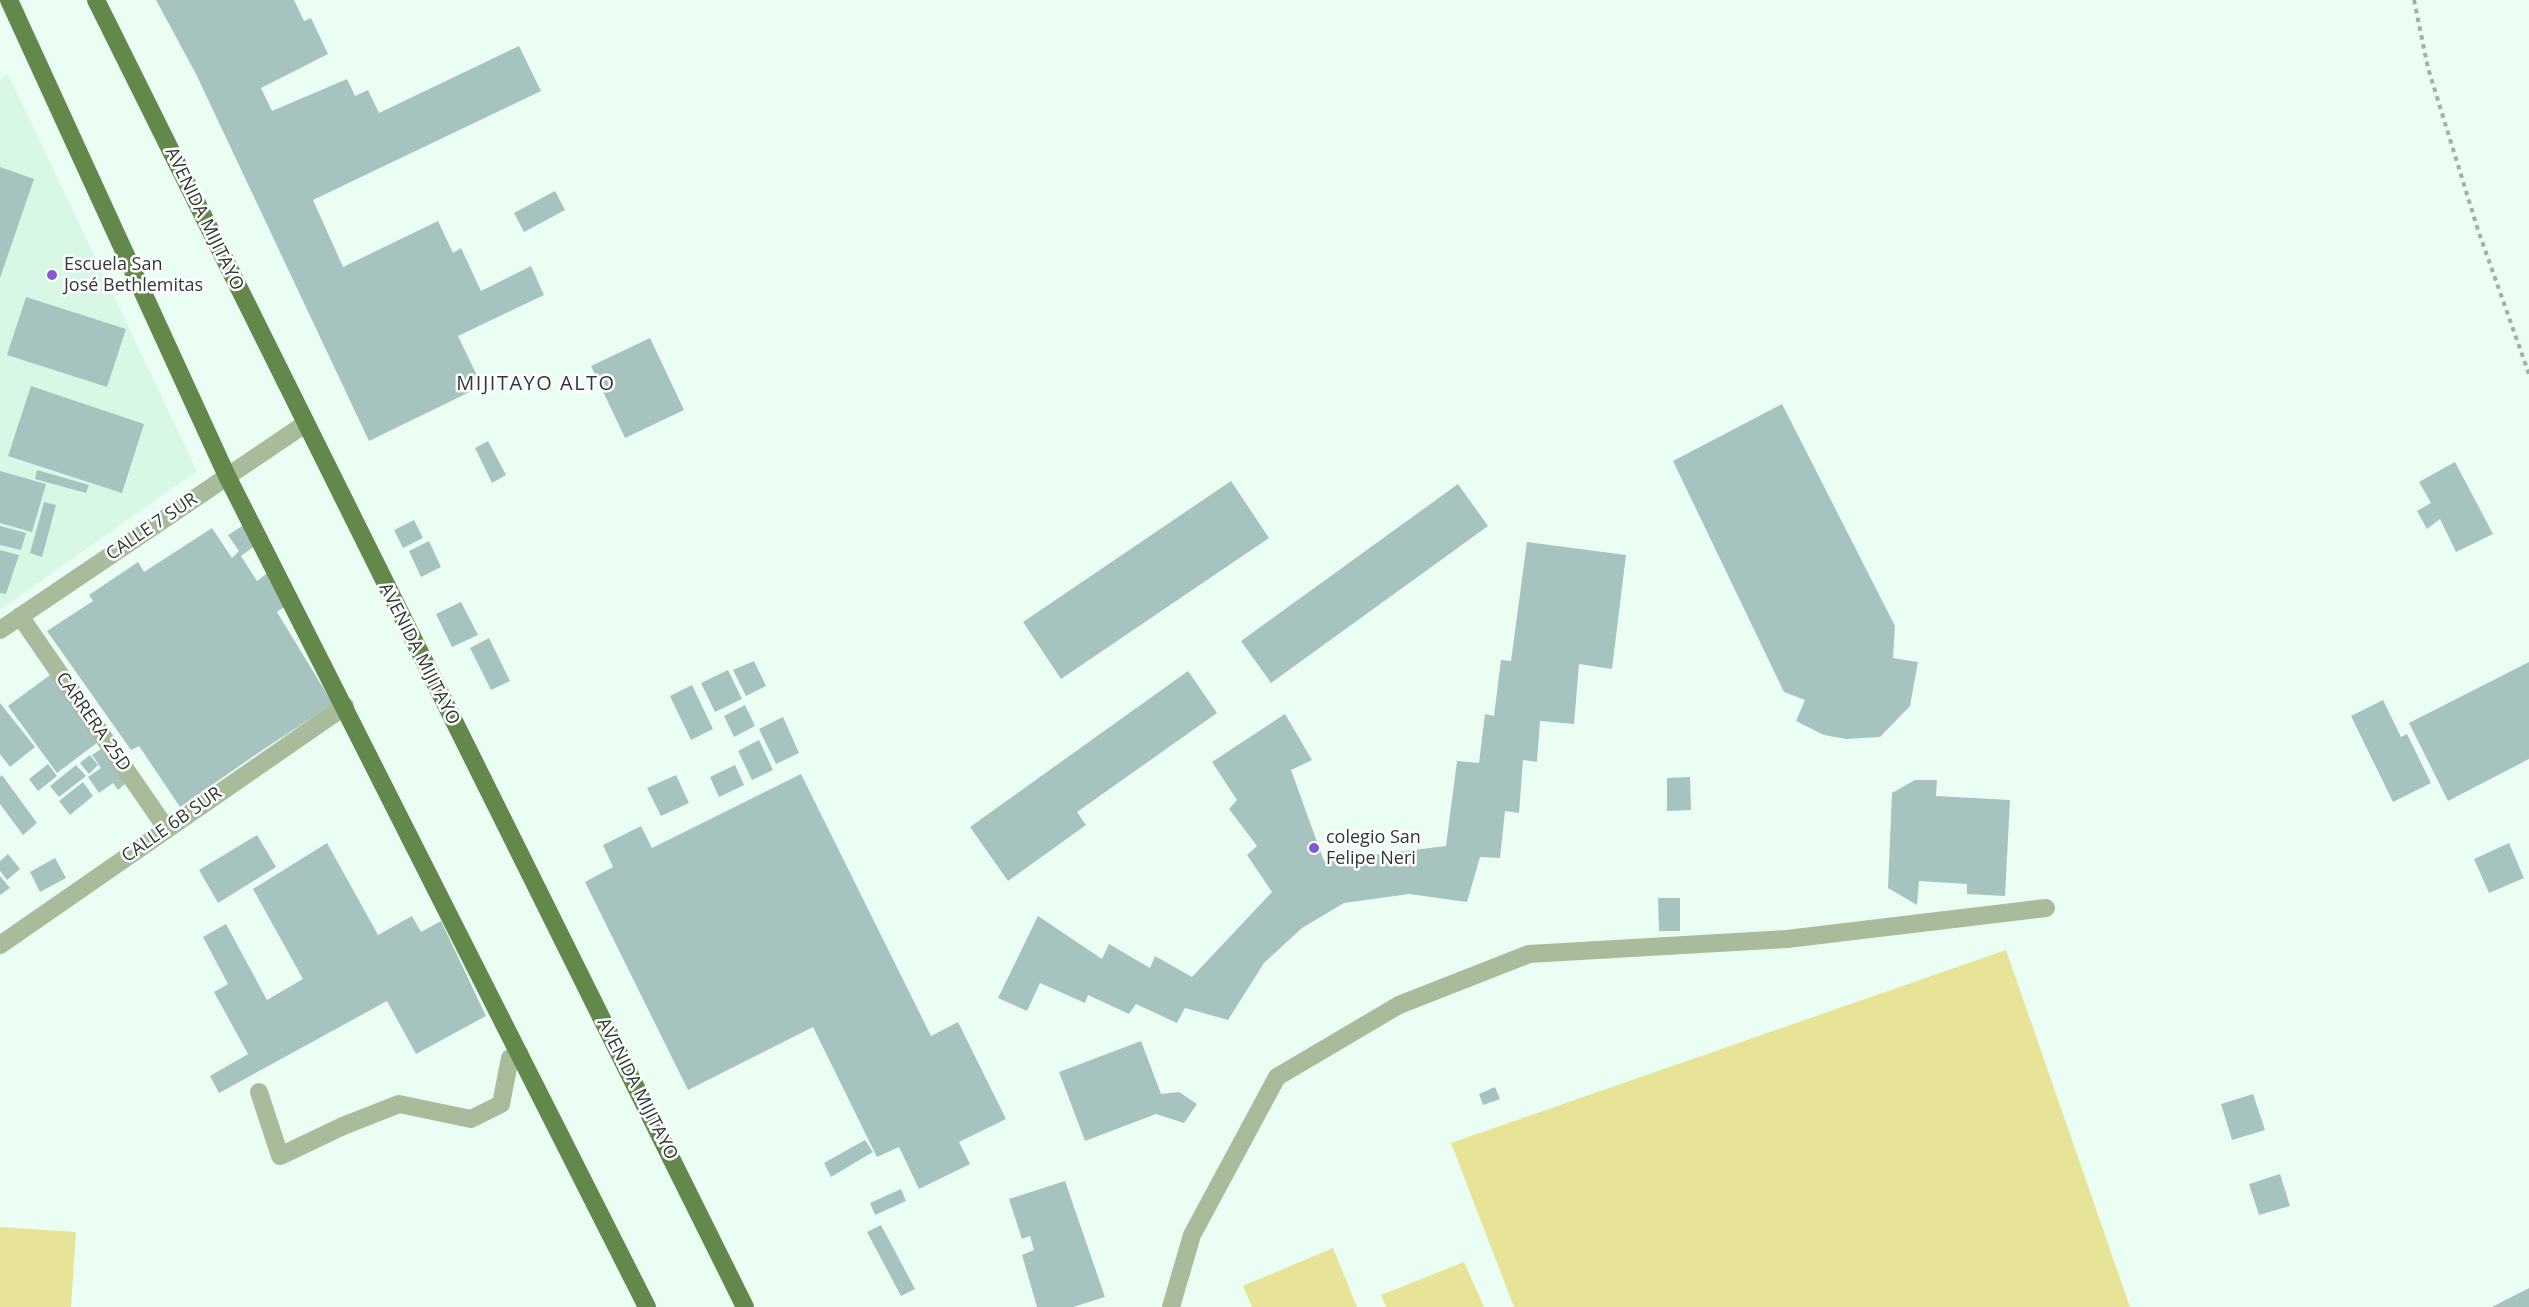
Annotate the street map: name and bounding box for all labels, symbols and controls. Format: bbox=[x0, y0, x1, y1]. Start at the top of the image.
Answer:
street label: AVENIDA MIJITAYO bbox=[160, 144, 248, 294]
place label: Escuela San José Bethlemitas bbox=[64, 254, 203, 296]
marker: Escuela San José Bethlemitas bbox=[45, 268, 59, 282]
district label: MIJITAYO ALTO bbox=[456, 372, 616, 396]
street label: CALLE 7 SUR bbox=[102, 489, 202, 565]
street label: AVENIDA MIJITAYO bbox=[374, 579, 464, 729]
street label: CARRERA 25D bbox=[51, 668, 135, 776]
street label: CALLE 6B SUR bbox=[118, 783, 226, 867]
place label: colegio San Felipe Neri bbox=[1326, 827, 1421, 870]
marker: colegio San Felipe Neri bbox=[1307, 841, 1321, 855]
street label: AVENIDA MIJITAYO bbox=[592, 1014, 682, 1164]

